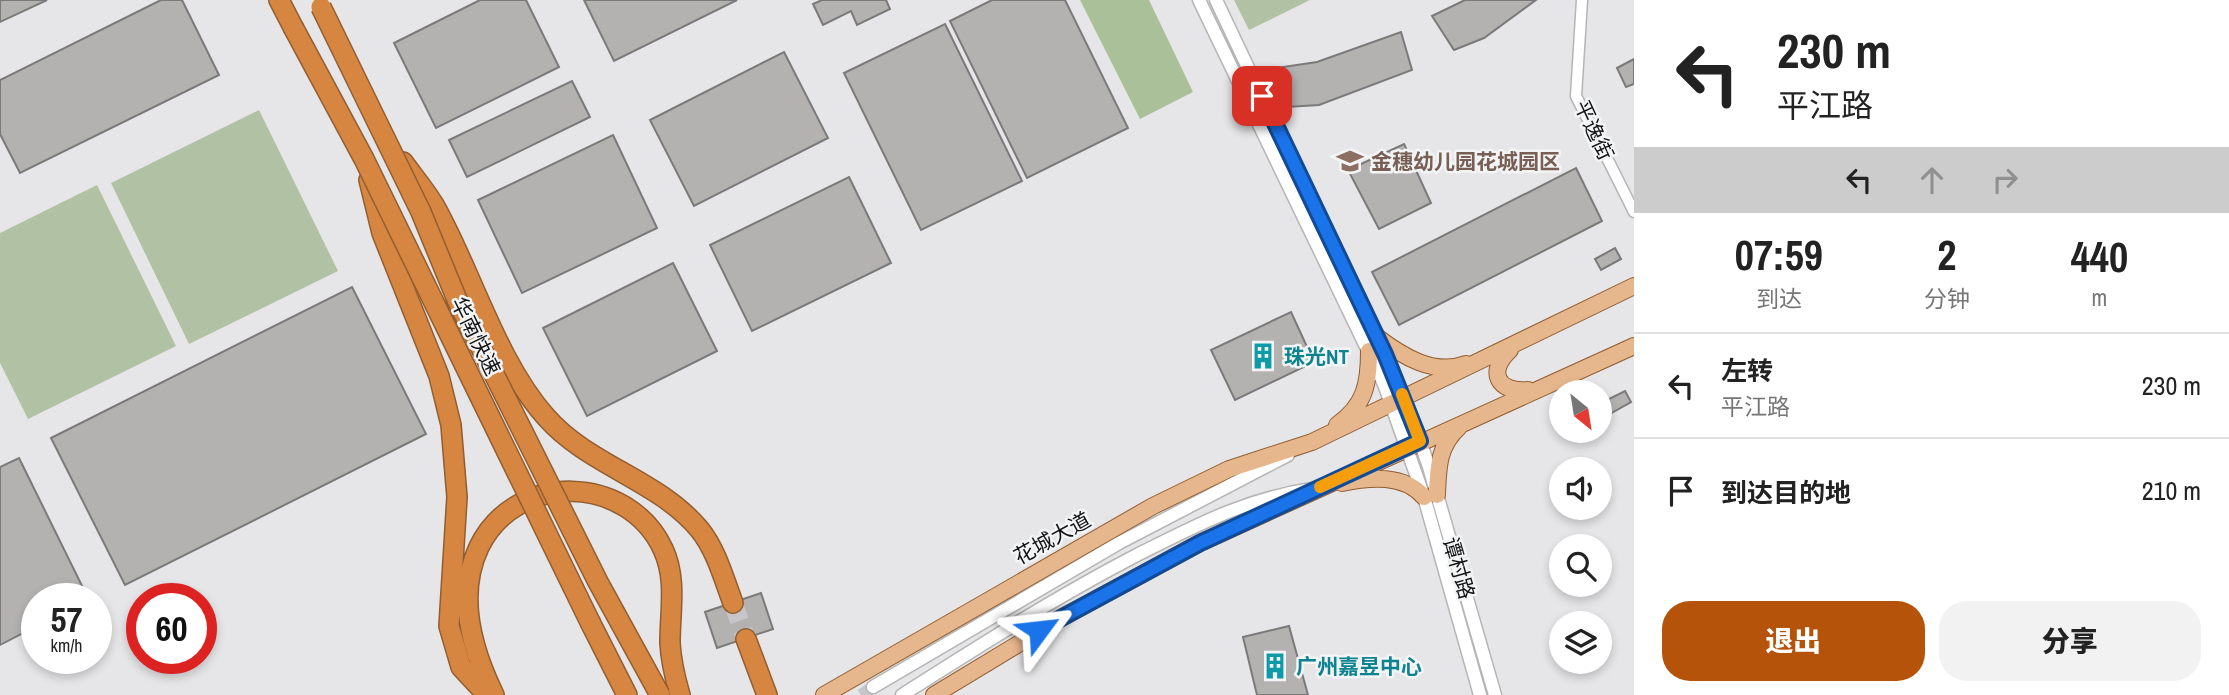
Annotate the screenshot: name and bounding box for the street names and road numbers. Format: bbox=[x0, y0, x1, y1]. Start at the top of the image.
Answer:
street label: 平逸街 bbox=[1568, 95, 1620, 165]
street label: 华南快速 bbox=[445, 292, 507, 380]
street label: 花城大道 bbox=[1008, 505, 1096, 571]
street label: 谭村路 bbox=[1436, 534, 1482, 602]

